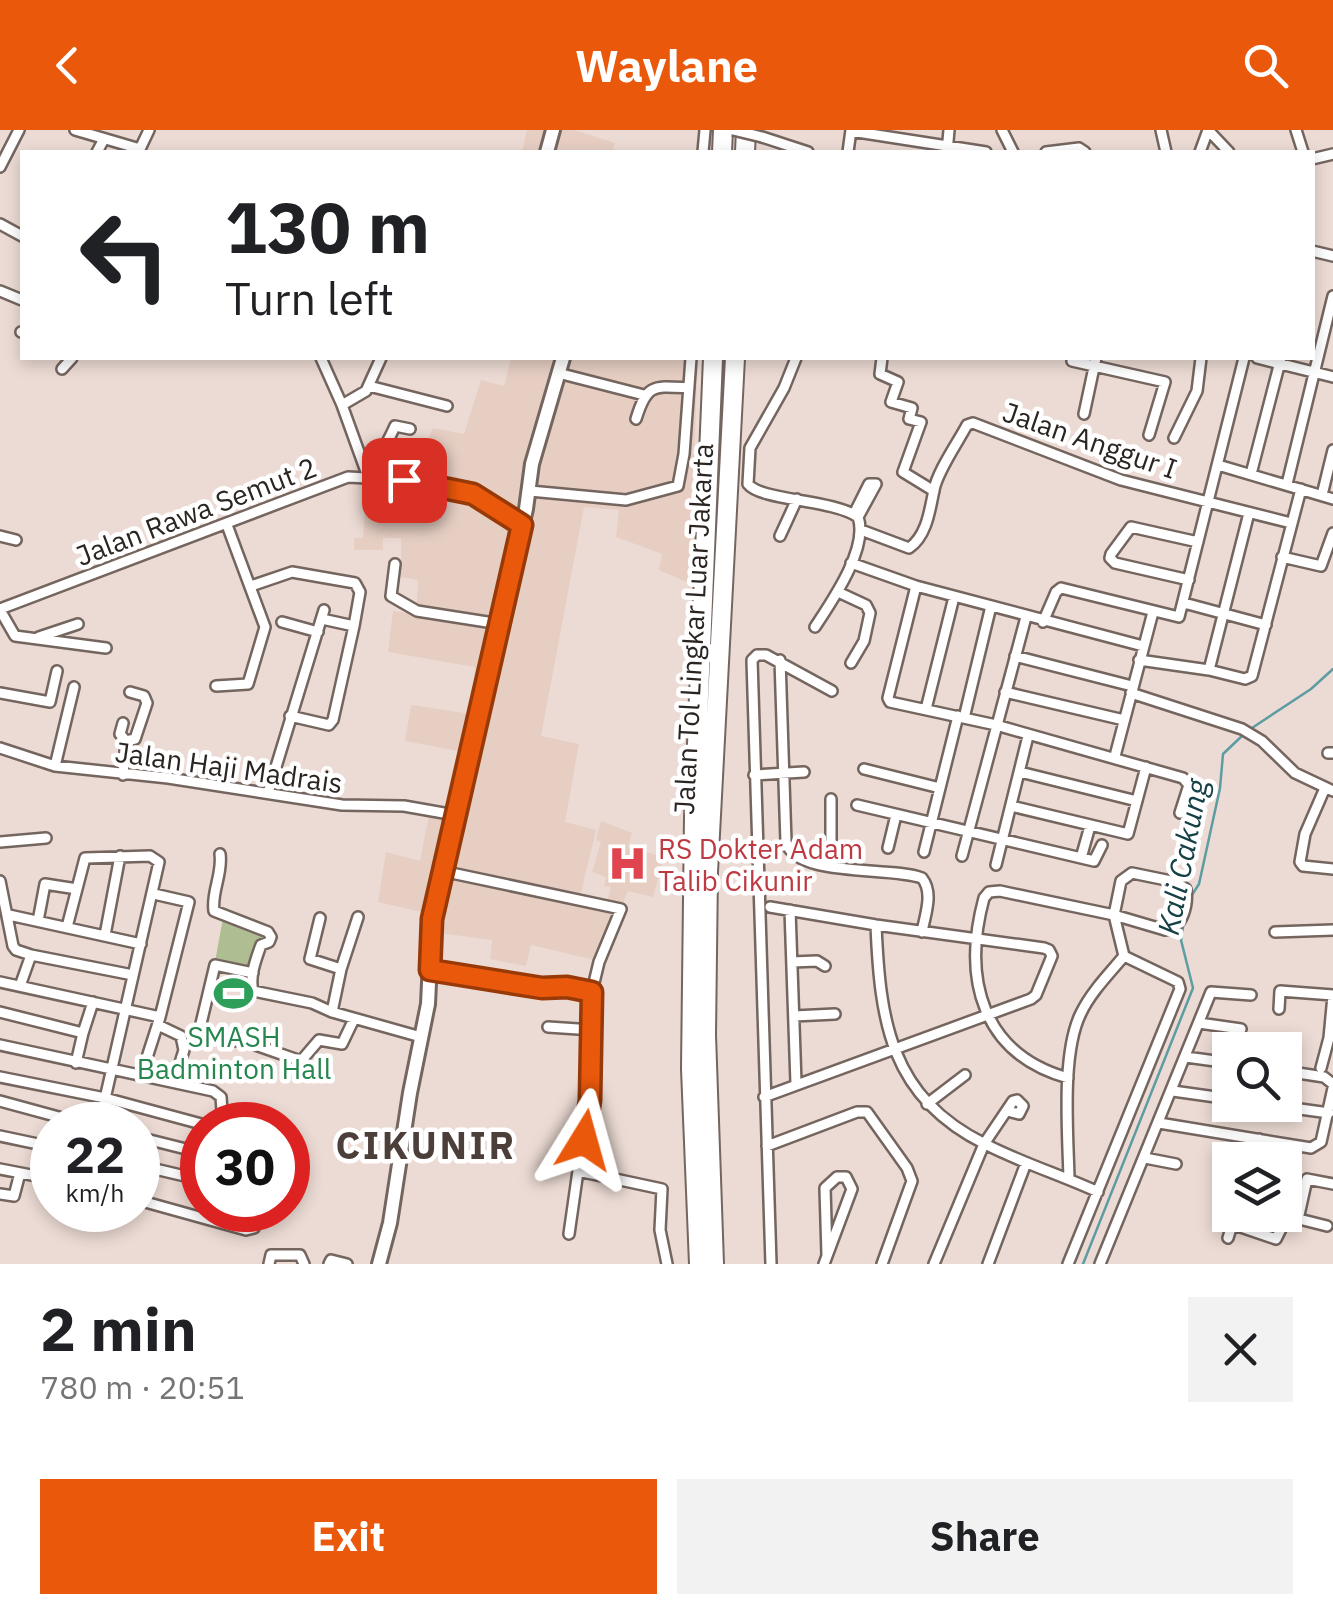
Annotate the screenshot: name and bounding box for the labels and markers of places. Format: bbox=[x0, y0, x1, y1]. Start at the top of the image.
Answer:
pin bbox=[362, 438, 447, 523]
place label: RS Dokter Adam Talib Cikunir bbox=[658, 830, 863, 899]
hospital icon: RS Dokter Adam Talib Cikunir bbox=[607, 843, 649, 885]
sports icon: SMASH Badminton Hall bbox=[213, 973, 255, 1015]
place label: SMASH Badminton Hall bbox=[137, 1018, 331, 1087]

